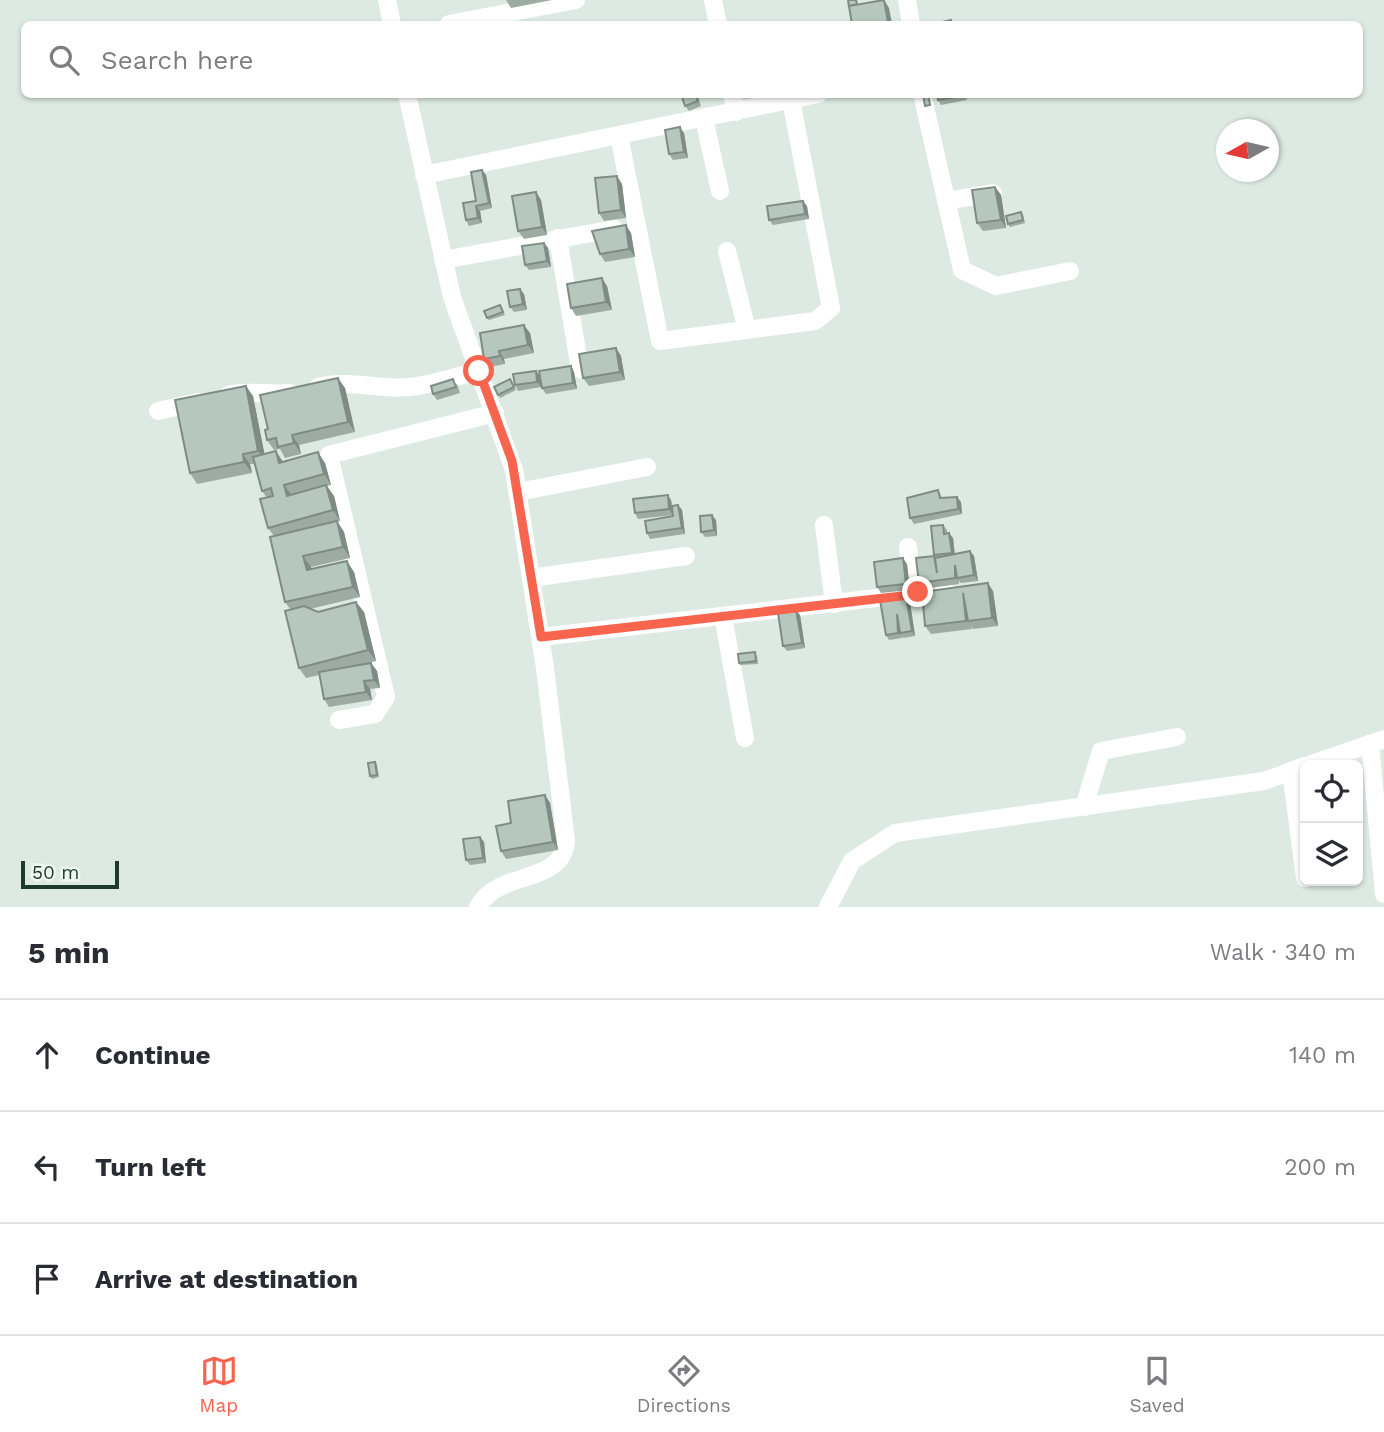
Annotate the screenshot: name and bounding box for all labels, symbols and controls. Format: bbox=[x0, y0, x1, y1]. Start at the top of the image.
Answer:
search box bbox=[21, 21, 1363, 98]
icon: search bbox=[45, 41, 83, 79]
text: Search here bbox=[101, 45, 253, 75]
north arrow bbox=[1216, 119, 1279, 182]
route start bbox=[463, 355, 494, 386]
route end bbox=[902, 576, 933, 607]
map controls bbox=[1300, 760, 1363, 886]
button: locate bbox=[1300, 760, 1363, 823]
button: layers bbox=[1300, 823, 1363, 886]
scale bar bbox=[21, 858, 119, 890]
text: 50 m bbox=[32, 861, 79, 884]
text: 5 min bbox=[28, 935, 110, 970]
text: Walk · 340 m bbox=[1210, 939, 1356, 966]
icon: ahead bbox=[28, 1036, 66, 1074]
text: Continue bbox=[95, 1040, 211, 1070]
text: 140 m bbox=[1289, 1042, 1356, 1069]
icon: left bbox=[28, 1148, 66, 1186]
text: Turn left bbox=[95, 1152, 206, 1182]
text: 200 m bbox=[1284, 1154, 1356, 1181]
icon: arrive bbox=[28, 1260, 66, 1298]
text: Arrive at destination bbox=[95, 1264, 358, 1294]
tab: Map bbox=[199, 1352, 238, 1417]
tab: Directions bbox=[637, 1352, 731, 1417]
tab: Saved bbox=[1129, 1352, 1185, 1417]

